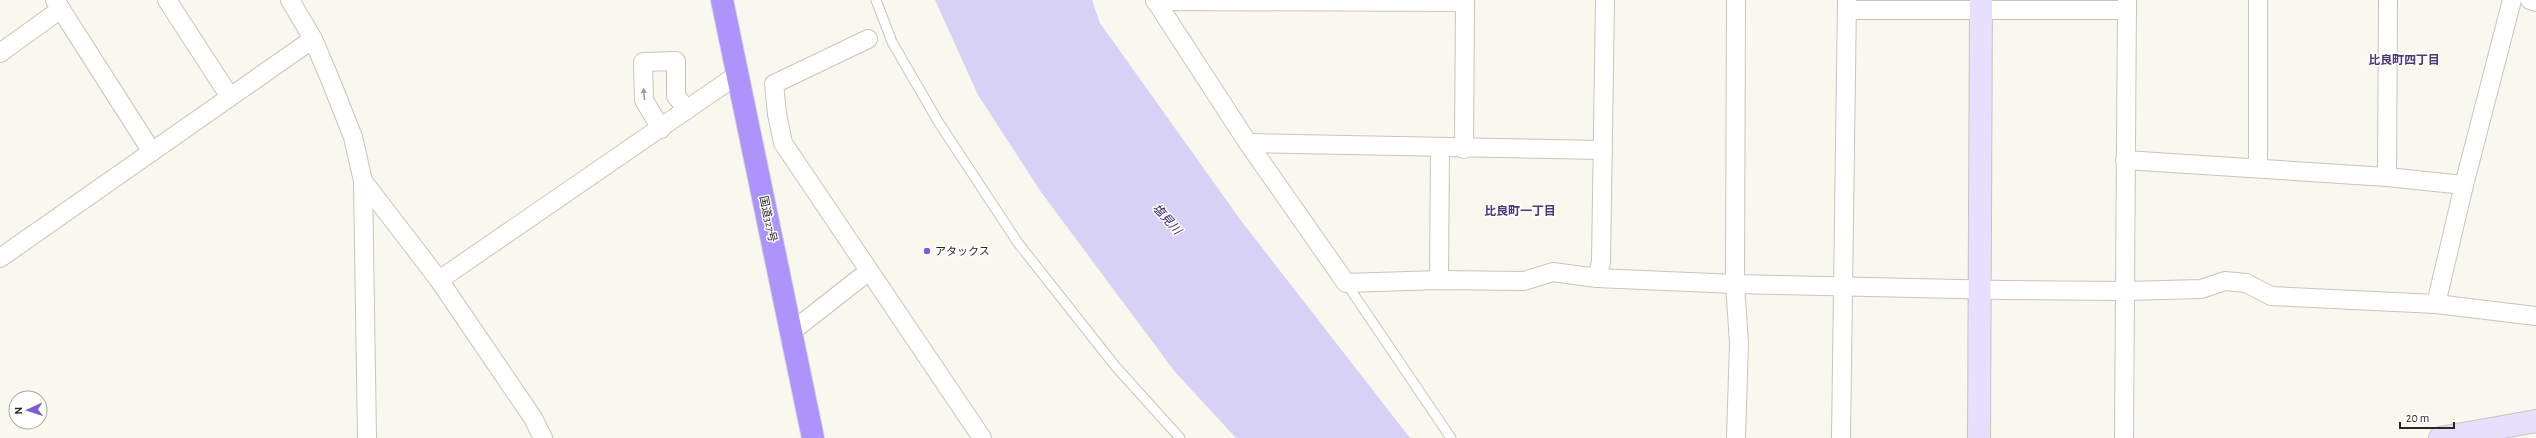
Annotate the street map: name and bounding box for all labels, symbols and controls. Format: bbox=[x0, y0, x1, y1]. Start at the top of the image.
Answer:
district label: 比良町四丁目 bbox=[2368, 54, 2440, 66]
one-way arrow bbox=[641, 88, 648, 100]
street label: 国道327号 bbox=[758, 195, 779, 243]
water label: 塩見川 bbox=[1150, 201, 1186, 238]
district label: 比良町一丁目 bbox=[1484, 205, 1556, 217]
marker: アタックス bbox=[922, 246, 932, 256]
place label: アタックス bbox=[935, 246, 990, 257]
north arrow bbox=[8, 390, 48, 430]
scale bar bbox=[2400, 404, 2454, 430]
text: N bbox=[13, 406, 24, 415]
text: 20 m bbox=[2406, 412, 2429, 424]

